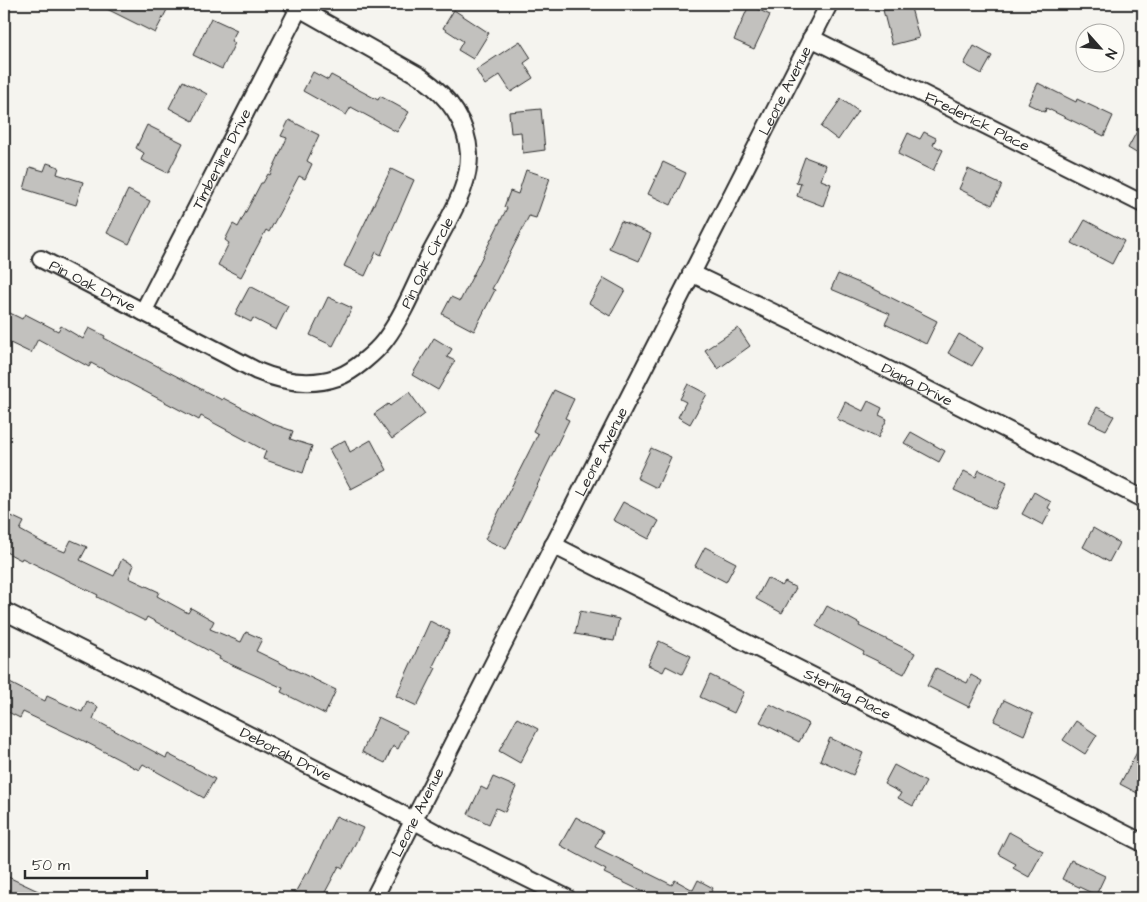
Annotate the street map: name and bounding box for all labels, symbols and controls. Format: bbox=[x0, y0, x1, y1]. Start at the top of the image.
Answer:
north arrow bbox=[1074, 22, 1124, 72]
street label: Leone Avenue bbox=[754, 42, 816, 139]
text: N bbox=[1100, 45, 1122, 62]
street label: Frederick Place bbox=[921, 86, 1034, 156]
street label: Timberline Drive bbox=[187, 105, 256, 213]
street label: Pin Oak Circle bbox=[395, 213, 459, 312]
street label: Pin Oak Drive bbox=[46, 255, 139, 317]
street label: Diana Drive bbox=[878, 357, 956, 411]
street label: Leone Avenue bbox=[570, 403, 633, 500]
street label: Sterling Place bbox=[800, 663, 895, 725]
street label: Deborah Drive bbox=[236, 722, 335, 786]
street label: Leone Avenue bbox=[386, 764, 449, 861]
scale bar bbox=[25, 847, 148, 879]
text: 50 m bbox=[32, 855, 70, 876]

